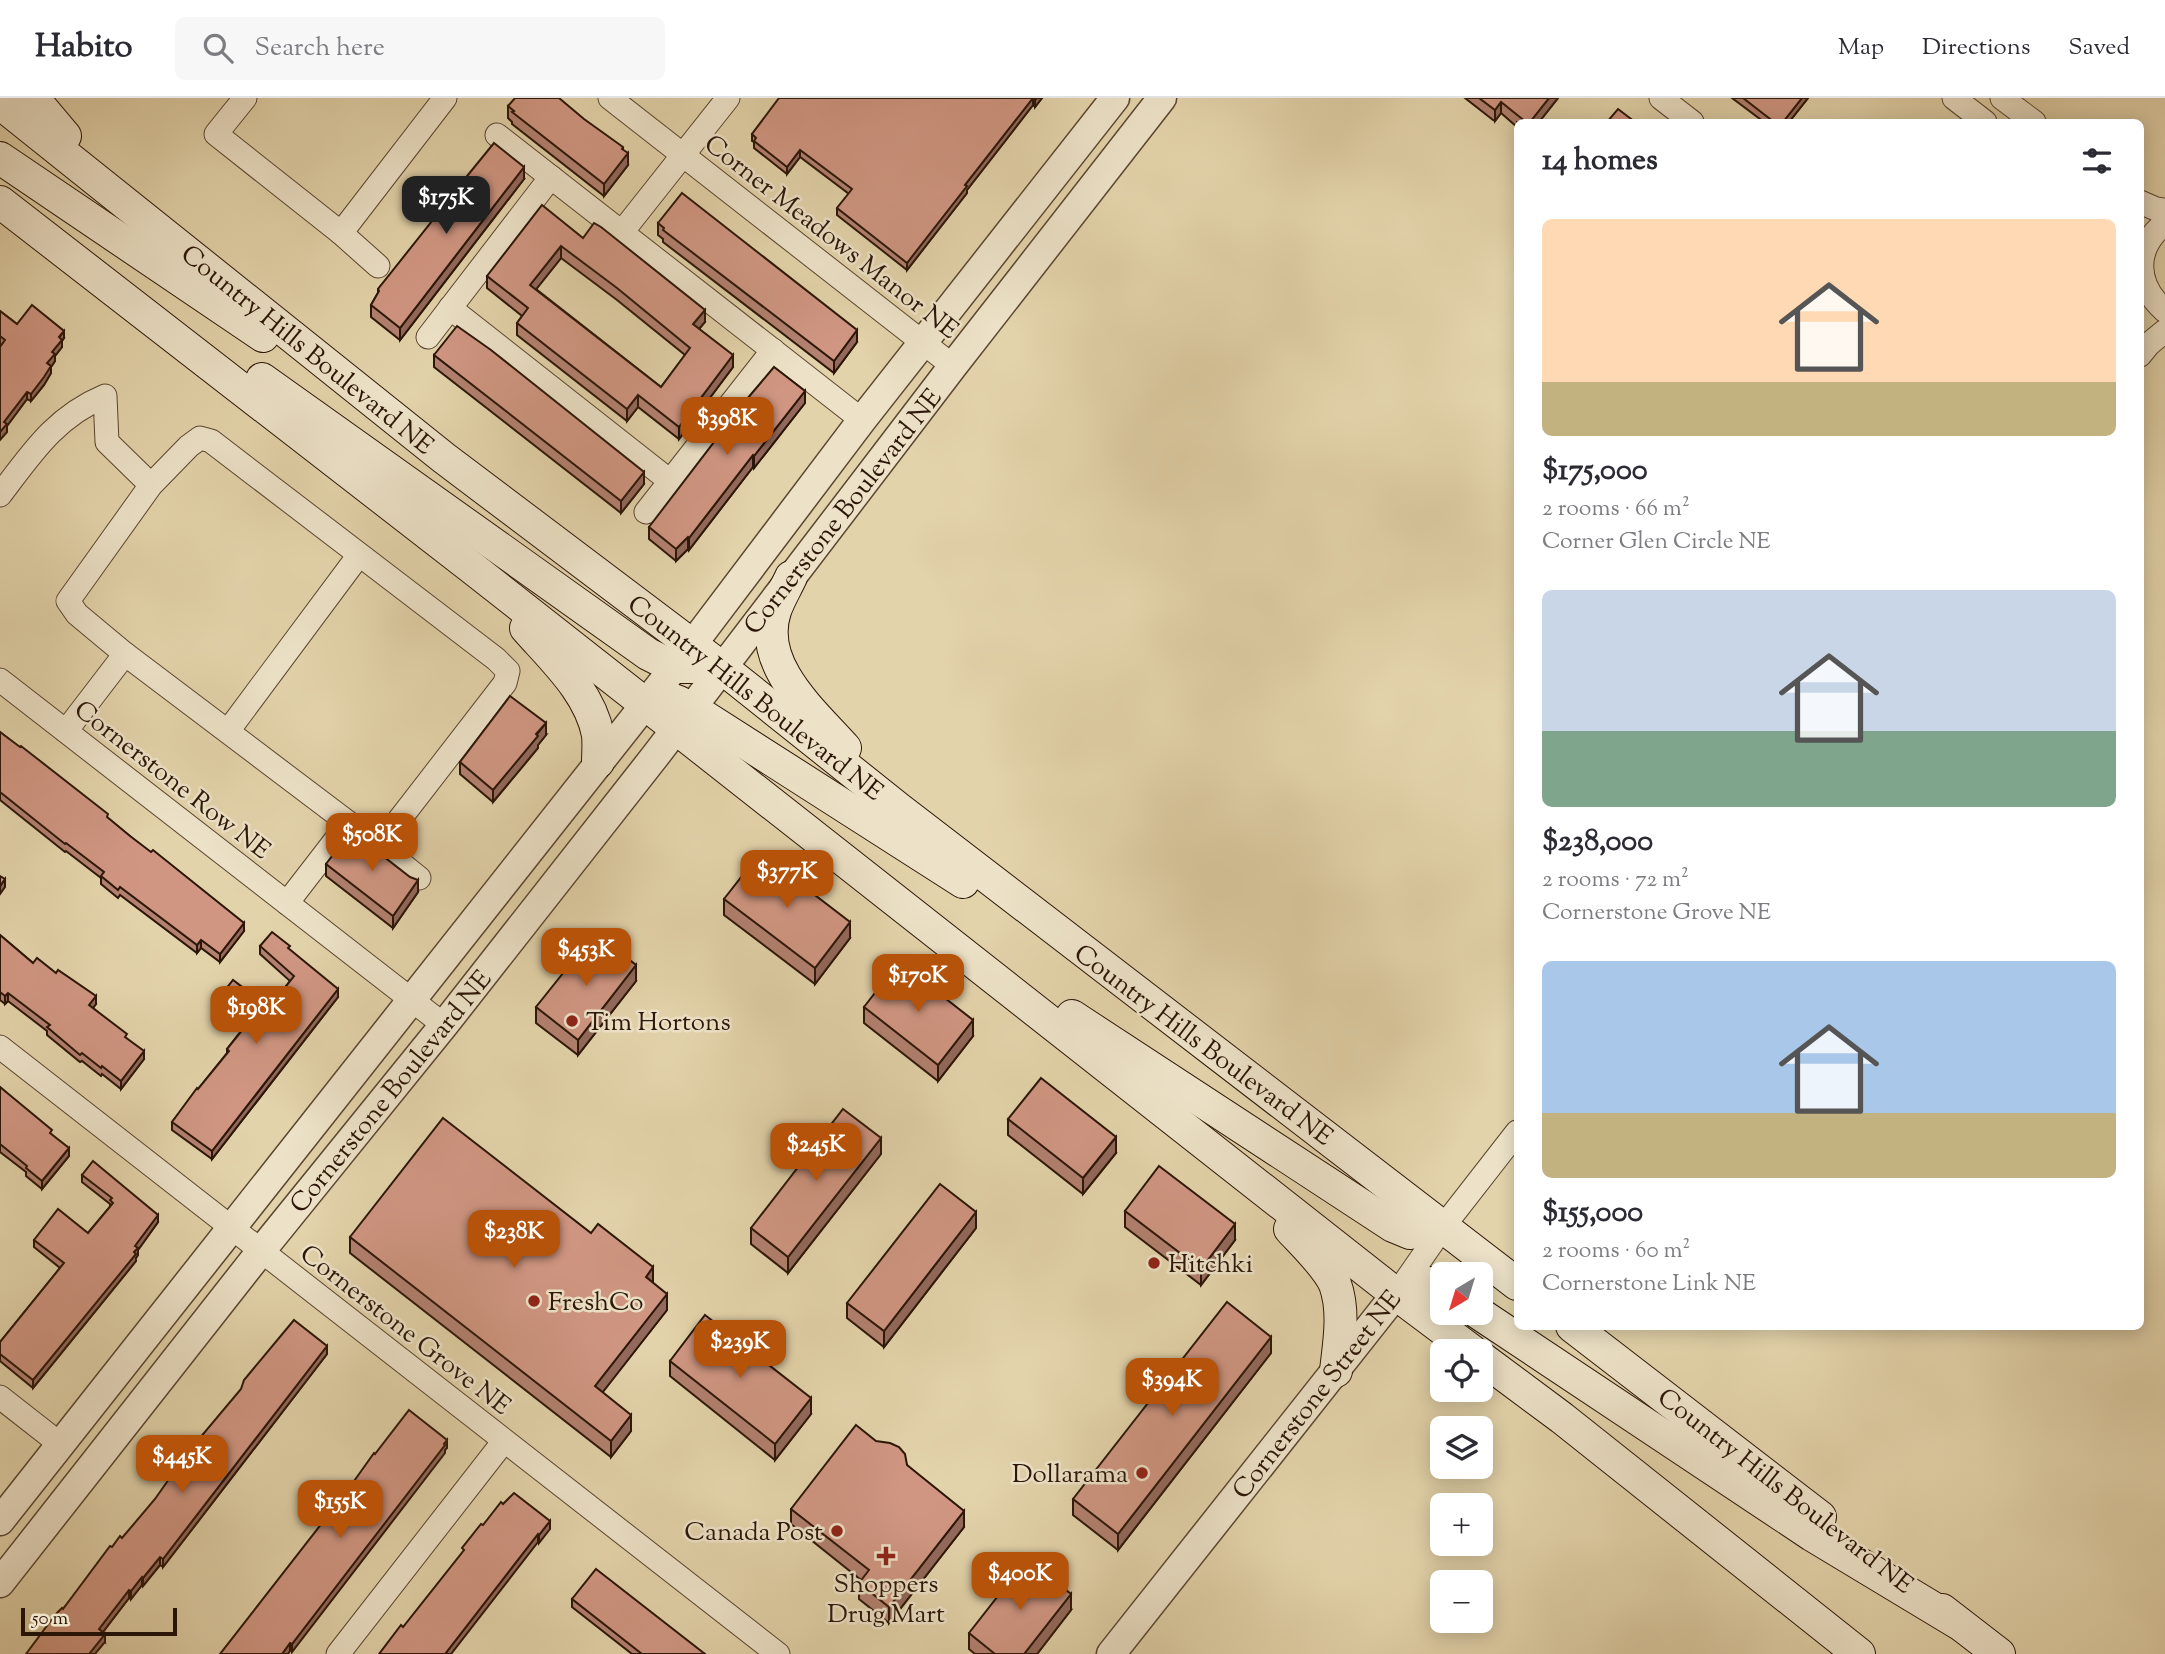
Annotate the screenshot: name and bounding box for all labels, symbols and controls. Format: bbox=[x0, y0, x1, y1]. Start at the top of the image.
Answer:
search box bbox=[175, 17, 665, 80]
text: Habito bbox=[35, 24, 133, 72]
icon: search bbox=[199, 29, 237, 67]
text: Search here bbox=[255, 30, 385, 67]
text: Map bbox=[1838, 31, 1884, 65]
text: Directions bbox=[1922, 31, 2030, 65]
text: Saved bbox=[2068, 31, 2130, 65]
street label: Corner Meadows Manor NE bbox=[695, 127, 966, 349]
text: 14 homes bbox=[1542, 140, 1658, 183]
icon: filters bbox=[2078, 142, 2116, 180]
pin: $175K bbox=[397, 176, 495, 236]
text: $175K bbox=[418, 182, 474, 215]
street label: Country Hills Boulevard NE bbox=[172, 237, 441, 465]
icon: home bbox=[1766, 264, 1892, 390]
street label: Cornerstone Boulevard NE bbox=[736, 381, 952, 643]
pin: $398K bbox=[678, 398, 776, 457]
text: $398K bbox=[697, 403, 757, 436]
text: $175,000 bbox=[1542, 450, 1648, 493]
text: 2 rooms · 66 m² bbox=[1542, 493, 1690, 526]
text: Corner Glen Circle NE bbox=[1542, 526, 1771, 559]
street label: Country Hills Boulevard NE bbox=[619, 587, 891, 811]
icon: home bbox=[1766, 635, 1892, 761]
street label: Cornerstone Row NE bbox=[65, 692, 278, 870]
pin: $508K bbox=[323, 814, 421, 873]
text: $508K bbox=[342, 819, 402, 852]
text: $238,000 bbox=[1542, 821, 1653, 864]
pin: $377K bbox=[738, 850, 836, 910]
text: $377K bbox=[756, 856, 818, 889]
text: 2 rooms · 72 m² bbox=[1542, 864, 1689, 897]
text: Cornerstone Grove NE bbox=[1542, 897, 1771, 930]
pin: $453K bbox=[537, 928, 635, 988]
text: $453K bbox=[557, 934, 615, 967]
street label: Country Hills Boulevard NE bbox=[1065, 936, 1340, 1156]
pin: $170K bbox=[869, 954, 967, 1014]
text: $170K bbox=[888, 960, 948, 993]
street label: Cornerstone Boulevard NE bbox=[282, 963, 502, 1222]
pin: $198K bbox=[207, 986, 305, 1046]
text: $198K bbox=[226, 992, 286, 1025]
place label: Tim Hortons bbox=[586, 1005, 731, 1042]
icon: home bbox=[1766, 1006, 1892, 1132]
marker: Tim Hortons bbox=[564, 1013, 580, 1029]
pin: $245K bbox=[767, 1124, 865, 1183]
text: $245K bbox=[786, 1129, 846, 1162]
text: $155,000 bbox=[1542, 1192, 1643, 1235]
pin: $238K bbox=[465, 1210, 563, 1270]
text: $238K bbox=[484, 1216, 544, 1249]
text: 2 rooms · 60 m² bbox=[1542, 1235, 1690, 1268]
street label: Cornerstone Grove NE bbox=[291, 1237, 518, 1425]
place label: Hitchki bbox=[1168, 1247, 1253, 1284]
marker: Hitchki bbox=[1146, 1255, 1162, 1271]
north arrow bbox=[1430, 1262, 1493, 1325]
map controls bbox=[1430, 1262, 1493, 1633]
text: Cornerstone Link NE bbox=[1542, 1268, 1756, 1301]
street label: Cornerstone Street NE bbox=[1224, 1283, 1412, 1508]
place label: FreshCo bbox=[548, 1285, 644, 1322]
marker: FreshCo bbox=[526, 1293, 542, 1309]
pin: $239K bbox=[691, 1320, 789, 1380]
text: $239K bbox=[710, 1326, 770, 1359]
button: locate bbox=[1430, 1339, 1493, 1402]
pin: $394K bbox=[1123, 1358, 1221, 1418]
text: $394K bbox=[1142, 1364, 1202, 1397]
street label: Country Hills Boulevard NE bbox=[1649, 1380, 1921, 1604]
button: layers bbox=[1430, 1416, 1493, 1479]
pin: $445K bbox=[133, 1436, 231, 1495]
text: $445K bbox=[152, 1441, 212, 1474]
place label: Dollarama bbox=[1012, 1457, 1128, 1494]
marker: Dollarama bbox=[1134, 1465, 1150, 1481]
pin: $155K bbox=[291, 1480, 389, 1540]
text: $155K bbox=[314, 1486, 366, 1519]
button: + bbox=[1430, 1493, 1493, 1556]
place label: Canada Post bbox=[684, 1515, 823, 1552]
marker: Canada Post bbox=[829, 1523, 845, 1539]
marker: Shoppers Drug Mart bbox=[878, 1548, 894, 1564]
pin: $400K bbox=[971, 1552, 1069, 1612]
text: $400K bbox=[988, 1558, 1052, 1591]
place label: Shoppers Drug Mart bbox=[827, 1567, 945, 1634]
button: − bbox=[1430, 1570, 1493, 1633]
scale bar bbox=[21, 1605, 177, 1637]
text: 50 m bbox=[32, 1606, 68, 1633]

